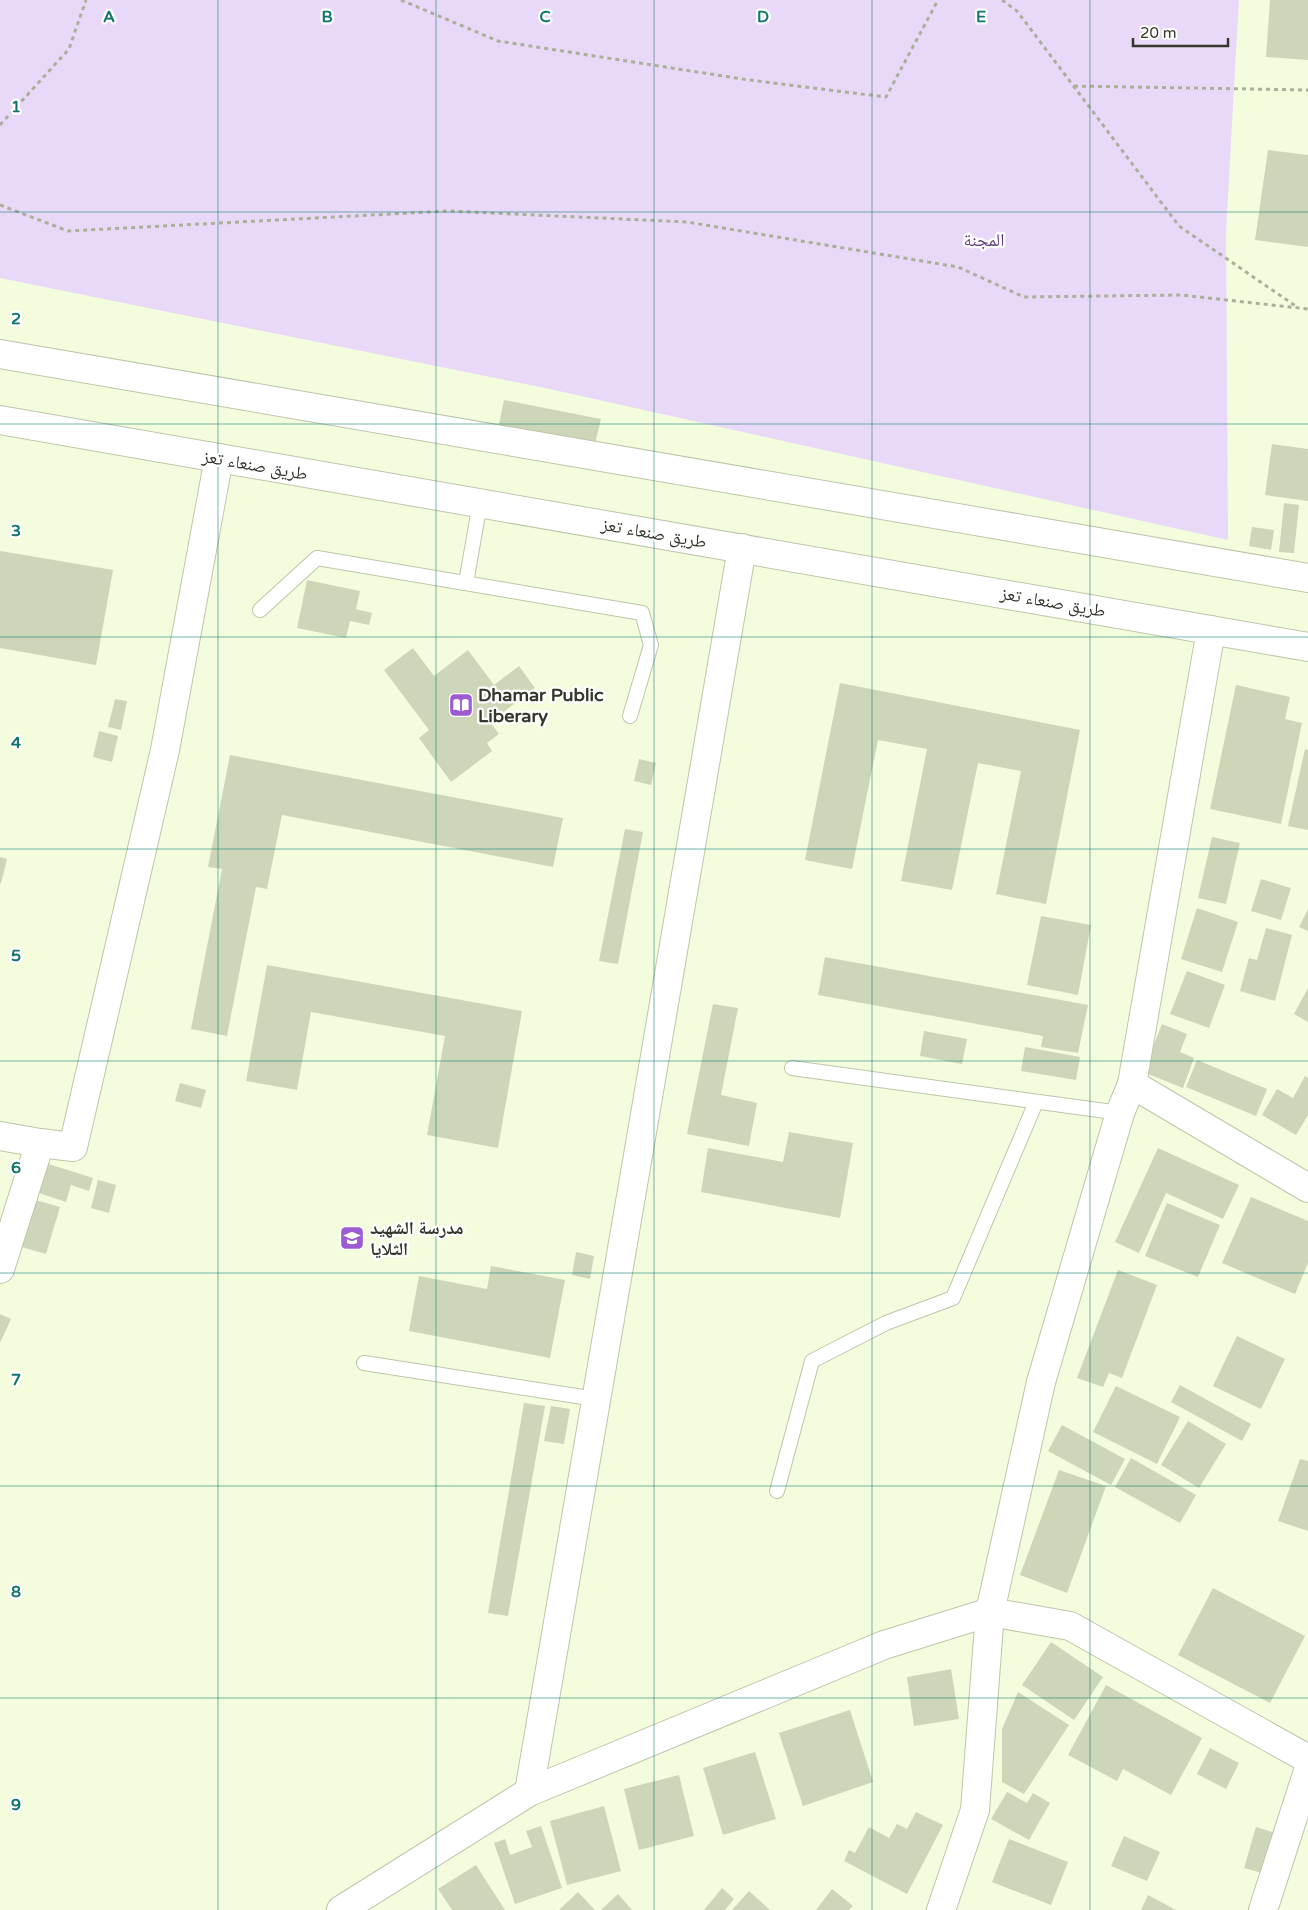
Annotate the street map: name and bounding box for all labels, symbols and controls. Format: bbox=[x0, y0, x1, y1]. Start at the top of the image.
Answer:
text: A bbox=[103, 7, 115, 27]
text: B bbox=[321, 7, 333, 27]
text: C bbox=[539, 7, 551, 27]
text: D bbox=[757, 7, 769, 27]
text: E bbox=[976, 7, 986, 27]
scale bar bbox=[1133, 15, 1228, 47]
text: 20 m bbox=[1140, 24, 1177, 42]
text: 1 bbox=[11, 97, 21, 117]
park label: المجنة bbox=[964, 229, 1004, 251]
text: 2 bbox=[11, 309, 21, 329]
street label: طريق صنعاء تعز bbox=[200, 445, 309, 485]
street label: طريق صنعاء تعز bbox=[599, 513, 708, 553]
text: 3 bbox=[11, 521, 21, 541]
street label: طريق صنعاء تعز bbox=[998, 582, 1107, 622]
place label: Dhamar Public Liberary bbox=[478, 684, 604, 727]
library icon: Dhamar Public Liberary bbox=[448, 692, 474, 718]
text: 4 bbox=[11, 733, 21, 753]
text: 5 bbox=[11, 946, 21, 966]
text: 6 bbox=[11, 1158, 21, 1178]
place label: مدرسة الشهيد الثلايا bbox=[370, 1217, 464, 1260]
school or university icon: مدرسة الشهيد الثلايا bbox=[339, 1225, 365, 1251]
text: 7 bbox=[11, 1370, 21, 1390]
text: 8 bbox=[11, 1582, 21, 1602]
text: 9 bbox=[11, 1795, 21, 1815]

